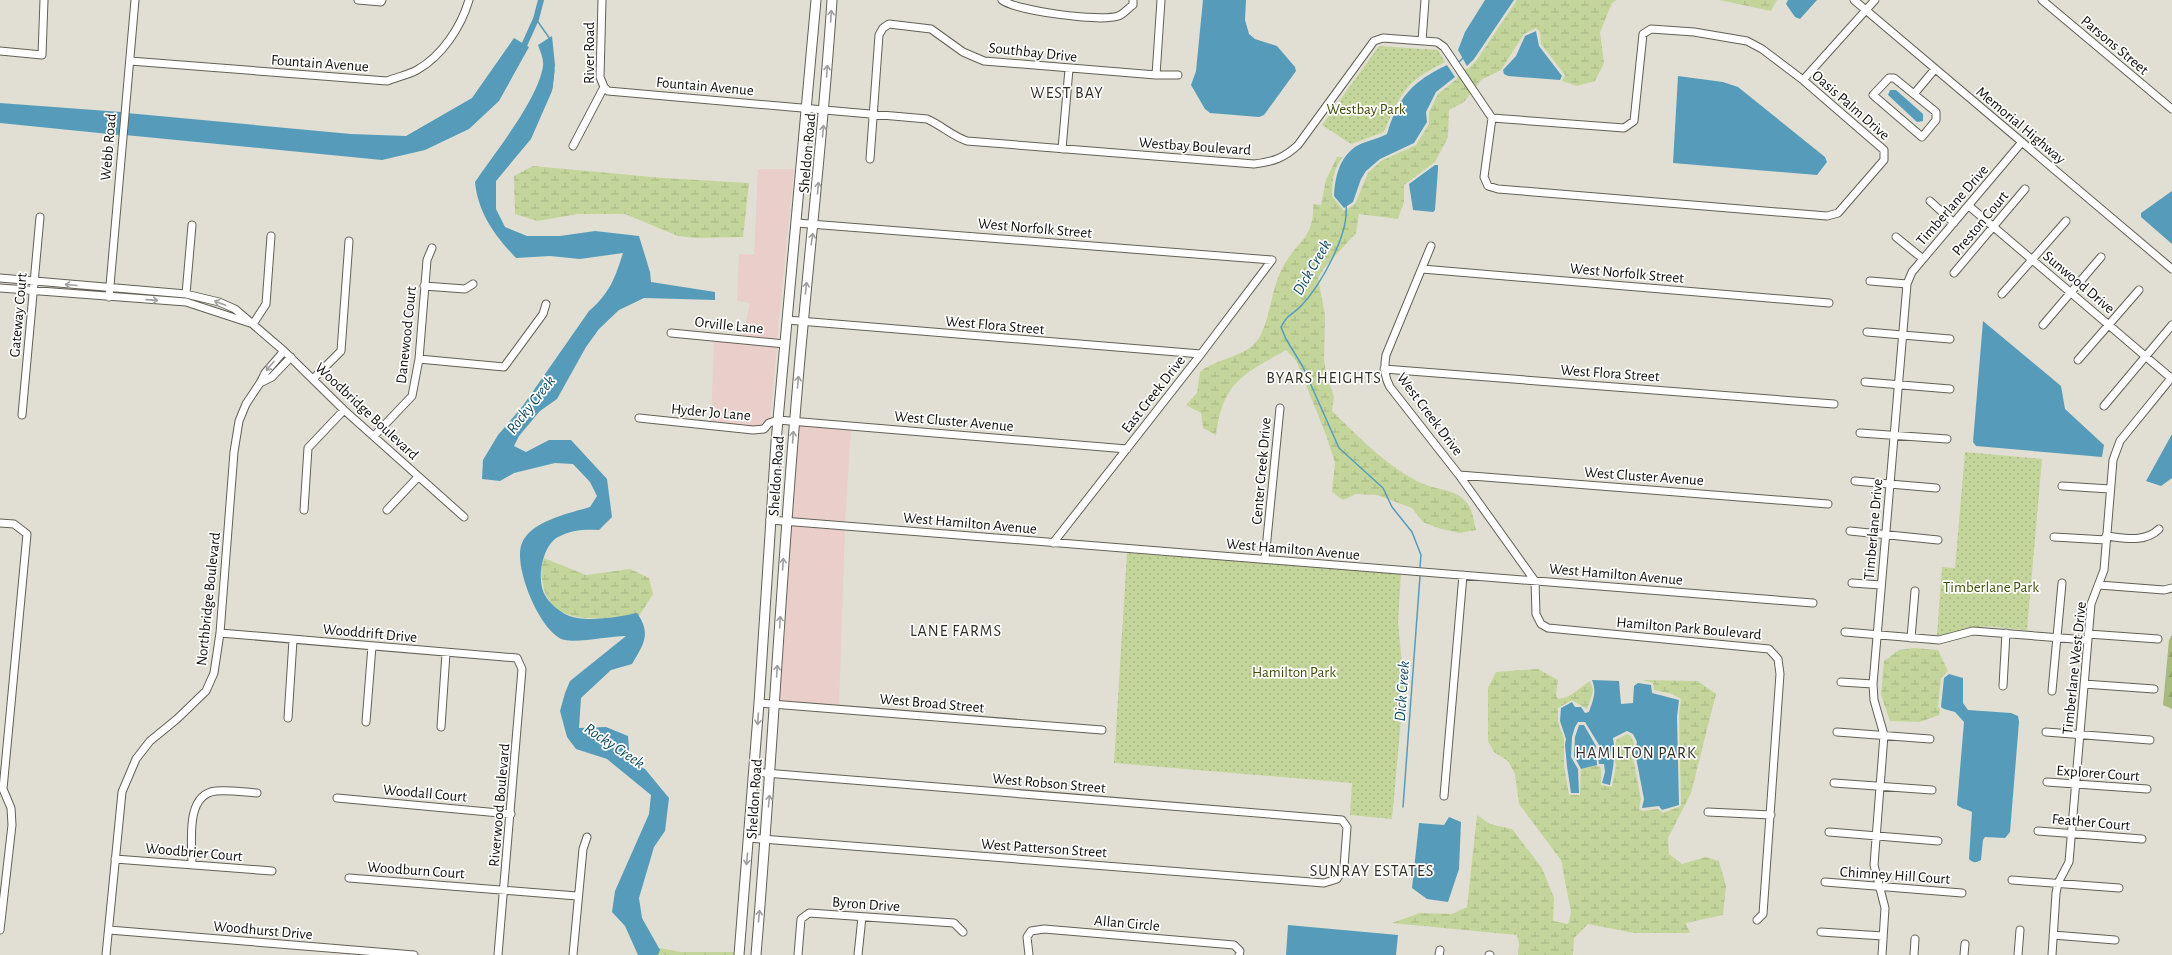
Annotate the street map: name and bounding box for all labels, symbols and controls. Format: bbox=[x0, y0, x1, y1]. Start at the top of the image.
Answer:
one-way arrow bbox=[828, 10, 835, 23]
street label: Parsons Street bbox=[2078, 13, 2151, 78]
street label: River Road bbox=[582, 22, 597, 84]
street label: Southbay Drive bbox=[988, 40, 1078, 65]
street label: Fountain Avenue bbox=[271, 53, 369, 74]
one-way arrow bbox=[824, 65, 831, 78]
street label: Oasis Palm Drive bbox=[1809, 68, 1892, 143]
street label: Fountain Avenue bbox=[656, 75, 754, 98]
street label: Memorial Highway bbox=[1973, 84, 2068, 167]
district label: WEST BAY bbox=[1030, 85, 1104, 101]
park label: Westbay Park bbox=[1326, 102, 1406, 117]
street label: Sheldon Road bbox=[797, 112, 818, 194]
street label: Webb Road bbox=[98, 113, 119, 181]
one-way arrow bbox=[819, 125, 826, 138]
street label: Westbay Boulevard bbox=[1138, 135, 1252, 158]
street label: Timberlane Drive bbox=[1913, 162, 1991, 248]
one-way arrow bbox=[814, 182, 821, 195]
street label: Preston Court bbox=[1949, 188, 2012, 258]
street label: West Norfolk Street bbox=[977, 216, 1093, 241]
one-way arrow bbox=[808, 233, 816, 246]
water label: Dick Creek bbox=[1290, 237, 1334, 298]
street label: Sunwood Drive bbox=[2040, 248, 2117, 316]
street label: West Norfolk Street bbox=[1569, 261, 1685, 286]
street label: Gateway Court bbox=[7, 272, 30, 358]
one-way arrow bbox=[65, 281, 78, 288]
one-way arrow bbox=[802, 282, 810, 295]
street label: Danewood Court bbox=[394, 285, 419, 385]
one-way arrow bbox=[146, 296, 159, 303]
one-way arrow bbox=[215, 299, 227, 307]
street label: Orville Lane bbox=[694, 314, 764, 337]
street label: West Flora Street bbox=[945, 314, 1045, 337]
street label: East Creek Drive bbox=[1119, 353, 1188, 436]
street label: Woodbridge Boulevard bbox=[312, 360, 421, 463]
one-way arrow bbox=[266, 361, 275, 371]
street label: West Flora Street bbox=[1560, 363, 1660, 384]
district label: BYARS HEIGHTS bbox=[1266, 370, 1382, 386]
street label: West Creek Drive bbox=[1394, 370, 1465, 458]
water label: Rocky Creek bbox=[503, 373, 558, 437]
one-way arrow bbox=[794, 376, 801, 389]
street label: Hyder Jo Lane bbox=[671, 402, 751, 423]
street label: West Cluster Avenue bbox=[894, 409, 1014, 434]
street label: Center Creek Drive bbox=[1249, 417, 1274, 525]
one-way arrow bbox=[790, 431, 797, 444]
street label: Sheldon Road bbox=[766, 435, 787, 517]
street label: West Cluster Avenue bbox=[1584, 465, 1704, 488]
street label: Timberlane Drive bbox=[1862, 478, 1885, 580]
street label: West Hamilton Avenue bbox=[902, 510, 1038, 537]
street label: Northbridge Boulevard bbox=[194, 531, 223, 667]
street label: West Hamilton Avenue bbox=[1225, 536, 1361, 563]
one-way arrow bbox=[780, 558, 787, 571]
street label: West Hamilton Avenue bbox=[1548, 561, 1684, 588]
park label: Timberlane Park bbox=[1943, 580, 2039, 595]
street label: Timberlane West Drive bbox=[2060, 601, 2089, 735]
street label: Hamilton Park Boulevard bbox=[1616, 615, 1762, 642]
one-way arrow bbox=[777, 616, 784, 629]
street label: Wooddrift Drive bbox=[322, 622, 418, 645]
district label: LANE FARMS bbox=[910, 623, 1002, 639]
water label: Dick Creek bbox=[1392, 660, 1412, 722]
one-way arrow bbox=[774, 665, 781, 678]
park label: Hamilton Park bbox=[1252, 665, 1336, 680]
street label: West Broad Street bbox=[879, 691, 985, 716]
one-way arrow bbox=[755, 712, 762, 725]
water label: Rocky Creek bbox=[582, 720, 647, 772]
street label: Riverwood Boulevard bbox=[487, 742, 512, 867]
district label: HAMILTON PARK bbox=[1575, 745, 1697, 761]
street label: Sheldon Road bbox=[744, 758, 765, 840]
street label: Explorer Court bbox=[2056, 763, 2140, 784]
street label: West Robson Street bbox=[992, 771, 1106, 796]
street label: Woodall Court bbox=[382, 782, 468, 805]
one-way arrow bbox=[765, 795, 772, 808]
street label: Feather Court bbox=[2051, 812, 2131, 833]
street label: West Patterson Street bbox=[980, 837, 1108, 860]
street label: Woodbrier Court bbox=[145, 841, 243, 864]
one-way arrow bbox=[743, 852, 750, 865]
street label: Woodburn Court bbox=[367, 860, 465, 881]
district label: SUNRAY ESTATES bbox=[1310, 863, 1434, 879]
street label: Chimney Hill Court bbox=[1839, 864, 1951, 887]
street label: Byron Drive bbox=[832, 895, 900, 914]
one-way arrow bbox=[755, 910, 762, 923]
street label: Allan Circle bbox=[1094, 913, 1160, 934]
street label: Woodhurst Drive bbox=[213, 919, 313, 942]

